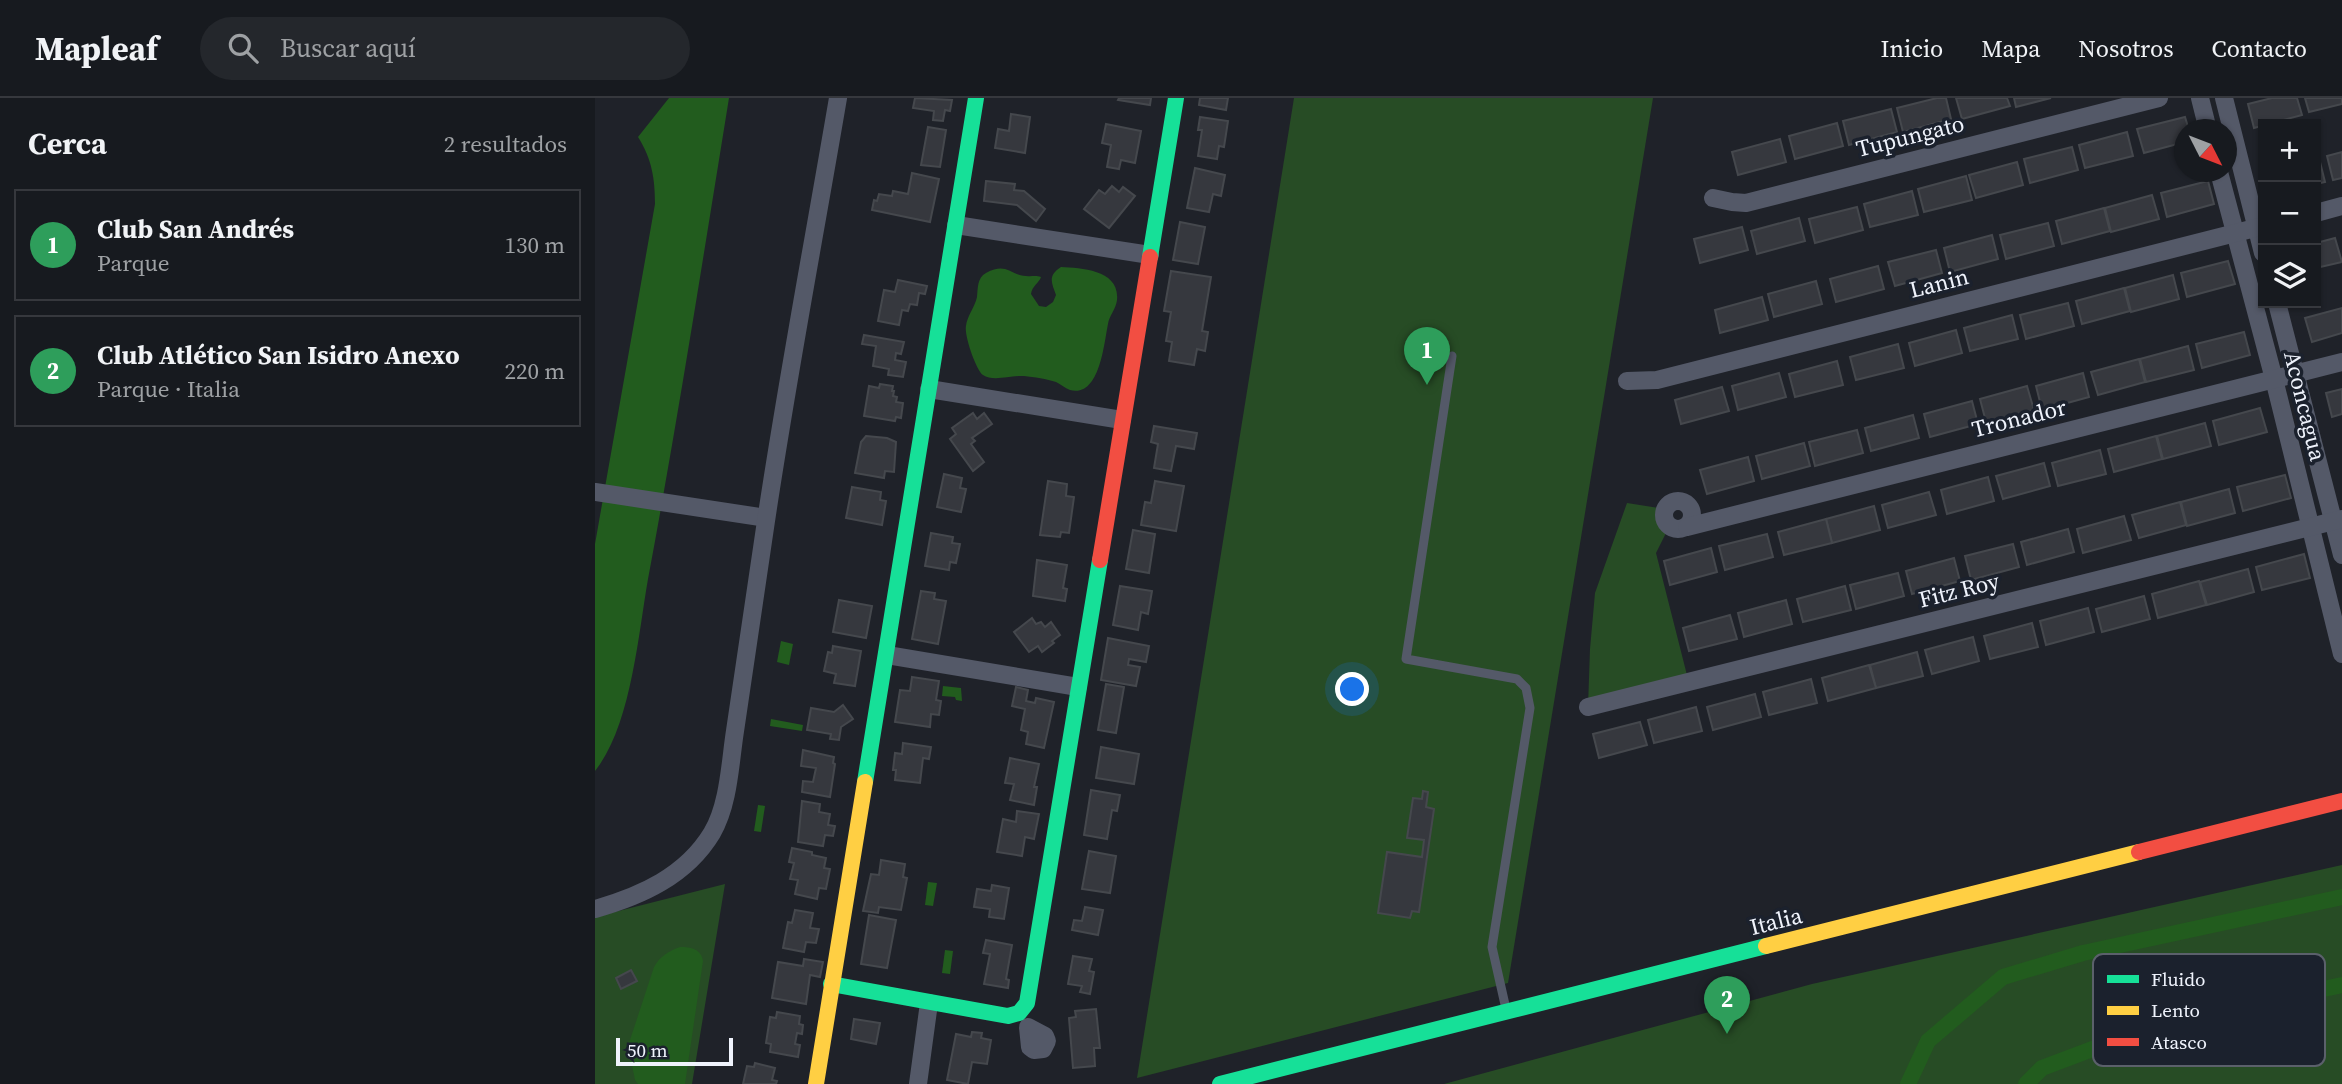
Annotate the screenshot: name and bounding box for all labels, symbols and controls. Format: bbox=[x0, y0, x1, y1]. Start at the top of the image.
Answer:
search box bbox=[200, 17, 690, 80]
text: Mapleaf bbox=[35, 26, 158, 71]
icon: search bbox=[224, 29, 262, 67]
text: Buscar aquí bbox=[280, 30, 416, 66]
text: Inicio bbox=[1881, 32, 1943, 65]
text: Mapa bbox=[1981, 32, 2040, 65]
text: Nosotros bbox=[2078, 32, 2174, 65]
text: Contacto bbox=[2212, 32, 2307, 65]
street label: Tupungato bbox=[1853, 107, 1967, 165]
north arrow bbox=[2174, 119, 2237, 182]
map controls bbox=[2258, 119, 2321, 308]
button: + bbox=[2258, 119, 2321, 182]
text: Cerca bbox=[28, 123, 107, 164]
text: 2 resultados bbox=[444, 128, 567, 160]
button: − bbox=[2258, 182, 2321, 245]
text: Club San Andrés bbox=[97, 211, 294, 247]
text: 1 bbox=[47, 229, 59, 261]
text: 130 m bbox=[504, 229, 565, 261]
button: layers bbox=[2258, 245, 2321, 308]
text: Parque bbox=[97, 247, 169, 279]
street label: Lanin bbox=[1906, 260, 1972, 306]
pin: 1 bbox=[1404, 327, 1450, 385]
text: Club Atlético San Isidro Anexo bbox=[97, 337, 460, 373]
street label: Aconcagua bbox=[2276, 348, 2334, 465]
text: 2 bbox=[47, 355, 59, 387]
text: 220 m bbox=[504, 355, 565, 387]
text: Parque · Italia bbox=[97, 373, 240, 405]
street label: Tronador bbox=[1968, 391, 2070, 445]
street label: Fitz Roy bbox=[1915, 564, 2003, 615]
your location bbox=[1335, 672, 1369, 706]
street label: Italia bbox=[1746, 899, 1806, 943]
legend bbox=[2093, 954, 2325, 1066]
text: Fluido bbox=[2151, 966, 2205, 992]
pin: 2 bbox=[1704, 976, 1750, 1034]
text: Lento bbox=[2151, 997, 2200, 1023]
text: Atasco bbox=[2151, 1029, 2207, 1055]
scale bar bbox=[616, 1035, 733, 1067]
text: 50 m bbox=[627, 1037, 668, 1063]

